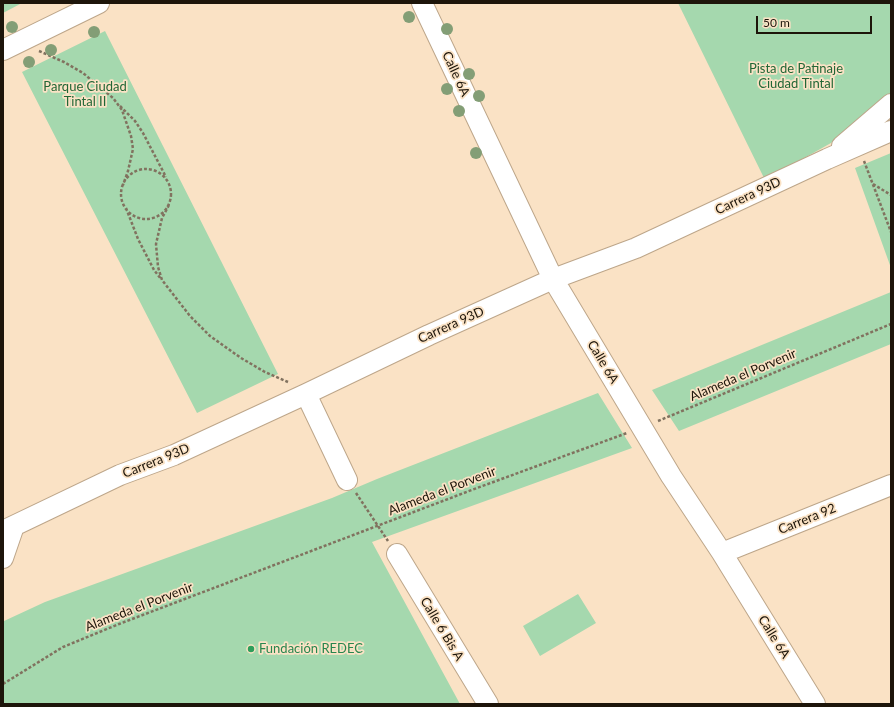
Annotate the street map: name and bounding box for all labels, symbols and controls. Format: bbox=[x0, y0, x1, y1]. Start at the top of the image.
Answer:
scale bar bbox=[758, 8, 874, 34]
text: 50 m bbox=[763, 15, 790, 30]
street label: Calle 6A bbox=[439, 49, 473, 99]
park label: Pista de Patinaje Ciudad Tintal bbox=[749, 61, 843, 92]
park label: Parque Ciudad Tintal II bbox=[43, 79, 127, 110]
street label: Carrera 93D bbox=[713, 174, 783, 218]
street label: Carrera 93D bbox=[416, 304, 486, 346]
street label: Calle 6A bbox=[584, 337, 622, 387]
street label: Alameda el Porvenir bbox=[687, 345, 799, 405]
street label: Carrera 93D bbox=[120, 441, 192, 481]
street label: Alameda el Porvenir bbox=[386, 463, 498, 519]
street label: Carrera 92 bbox=[776, 500, 838, 538]
street label: Alameda el Porvenir bbox=[83, 579, 195, 635]
street label: Calle 6 Bis A bbox=[417, 594, 467, 664]
street label: Calle 6A bbox=[755, 613, 793, 661]
place label: Fundación REDEC bbox=[259, 641, 363, 657]
marker: Fundación REDEC bbox=[246, 644, 256, 654]

